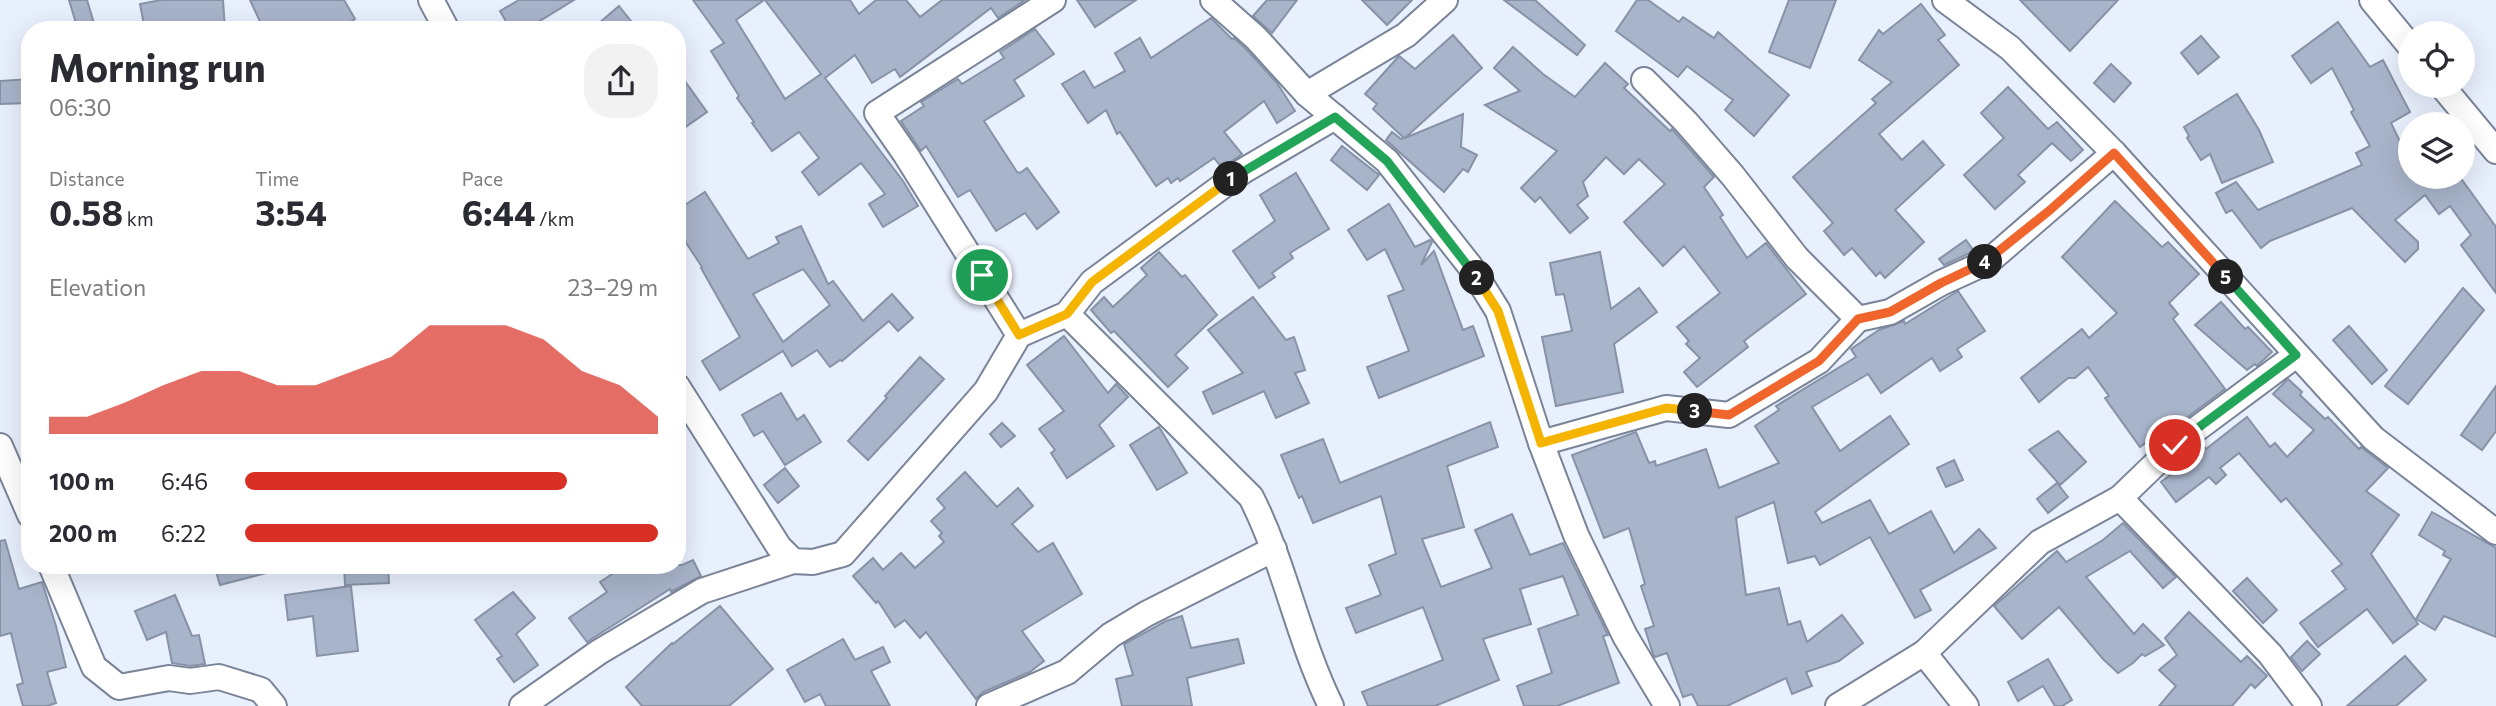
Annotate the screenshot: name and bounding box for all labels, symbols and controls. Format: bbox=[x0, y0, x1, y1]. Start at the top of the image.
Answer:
map controls bbox=[2398, 21, 2475, 189]
button: locate bbox=[2398, 21, 2475, 98]
text: Morning run bbox=[49, 43, 266, 90]
button: share bbox=[584, 44, 658, 118]
text: 06:30 bbox=[49, 93, 112, 121]
button: layers bbox=[2398, 112, 2475, 189]
pin: 1 bbox=[1214, 162, 1248, 196]
text: Distance bbox=[49, 167, 125, 190]
text: Time bbox=[255, 167, 299, 190]
text: Pace bbox=[462, 167, 503, 190]
text: 1 bbox=[1226, 167, 1235, 190]
text: 0.58 bbox=[49, 190, 123, 233]
text: 3:54 bbox=[255, 190, 327, 233]
text: 6:44 bbox=[462, 190, 535, 233]
text: km bbox=[123, 207, 154, 230]
text: /km bbox=[535, 207, 574, 230]
pin: 4 bbox=[1968, 244, 2002, 280]
pin bbox=[952, 245, 1012, 305]
text: 4 bbox=[1979, 250, 1990, 273]
icon: arrive bbox=[963, 256, 1001, 294]
pin: 2 bbox=[1460, 260, 1494, 296]
pin: 5 bbox=[2208, 260, 2244, 294]
text: 5 bbox=[2220, 265, 2231, 288]
text: 2 bbox=[1471, 266, 1482, 289]
text: Elevation bbox=[49, 273, 146, 301]
text: 23–29 m bbox=[567, 273, 658, 301]
pin: 3 bbox=[1678, 394, 1712, 428]
text: 3 bbox=[1689, 399, 1700, 422]
pin bbox=[2145, 415, 2205, 475]
icon: check bbox=[2156, 426, 2194, 464]
text: 100 m bbox=[49, 467, 114, 495]
text: 6:46 bbox=[161, 467, 208, 495]
text: 200 m bbox=[49, 519, 117, 547]
text: 6:22 bbox=[161, 519, 206, 547]

